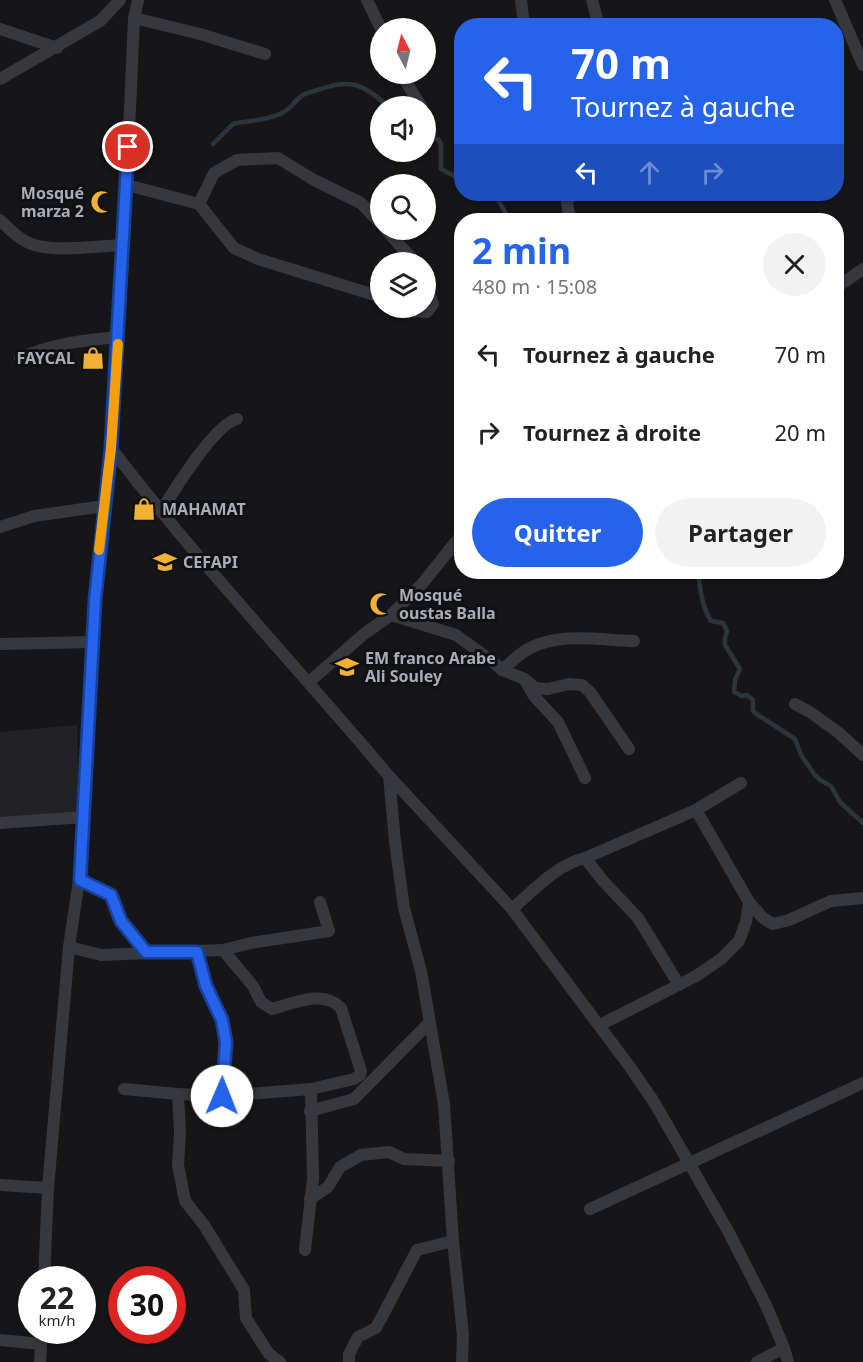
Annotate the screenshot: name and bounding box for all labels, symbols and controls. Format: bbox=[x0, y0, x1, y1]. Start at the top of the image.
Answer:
north arrow bbox=[370, 18, 436, 84]
map controls bbox=[370, 18, 436, 318]
text: 70 m bbox=[571, 34, 671, 91]
icon: left bbox=[472, 42, 550, 120]
text: Tournez à gauche bbox=[571, 88, 795, 125]
button: sound bbox=[370, 96, 436, 162]
pin bbox=[102, 121, 153, 172]
icon: arrive bbox=[111, 130, 144, 163]
icon: left bbox=[570, 156, 603, 189]
icon: ahead bbox=[633, 156, 666, 189]
icon: right bbox=[696, 156, 729, 189]
button: search bbox=[370, 174, 436, 240]
place label: Mosqué marza 2 bbox=[21, 182, 84, 222]
mosque icon: Mosqué marza 2 bbox=[89, 189, 115, 215]
text: 2 min bbox=[472, 226, 571, 275]
button: close bbox=[763, 233, 826, 296]
button: layers bbox=[370, 252, 436, 318]
text: 480 m · 15:08 bbox=[472, 273, 597, 300]
icon: left bbox=[472, 338, 505, 371]
text: Tournez à gauche bbox=[523, 339, 715, 369]
text: 70 m bbox=[775, 339, 826, 369]
shop icon: FAYCAL bbox=[80, 345, 106, 371]
place label: FAYCAL bbox=[16, 347, 75, 369]
icon: right bbox=[472, 416, 505, 449]
text: Tournez à droite bbox=[523, 417, 701, 447]
text: 20 m bbox=[775, 417, 826, 447]
shop icon: MAHAMAT bbox=[131, 496, 157, 522]
place label: MAHAMAT bbox=[162, 498, 246, 520]
button: Quitter bbox=[472, 498, 643, 567]
button: Partager bbox=[655, 498, 826, 567]
school or university icon: CEFAPI bbox=[152, 549, 178, 575]
place label: CEFAPI bbox=[183, 551, 238, 573]
place label: Mosqué oustas Balla bbox=[399, 584, 496, 624]
mosque icon: Mosqué oustas Balla bbox=[368, 591, 394, 617]
place label: EM franco Arabe Ali Souley bbox=[365, 647, 496, 687]
school or university icon: EM franco Arabe Ali Souley bbox=[334, 654, 360, 680]
position arrow bbox=[190, 1064, 254, 1128]
speed limit sign: 30 bbox=[108, 1266, 186, 1344]
text: 22 bbox=[40, 1277, 74, 1318]
text: km/h bbox=[39, 1310, 75, 1330]

